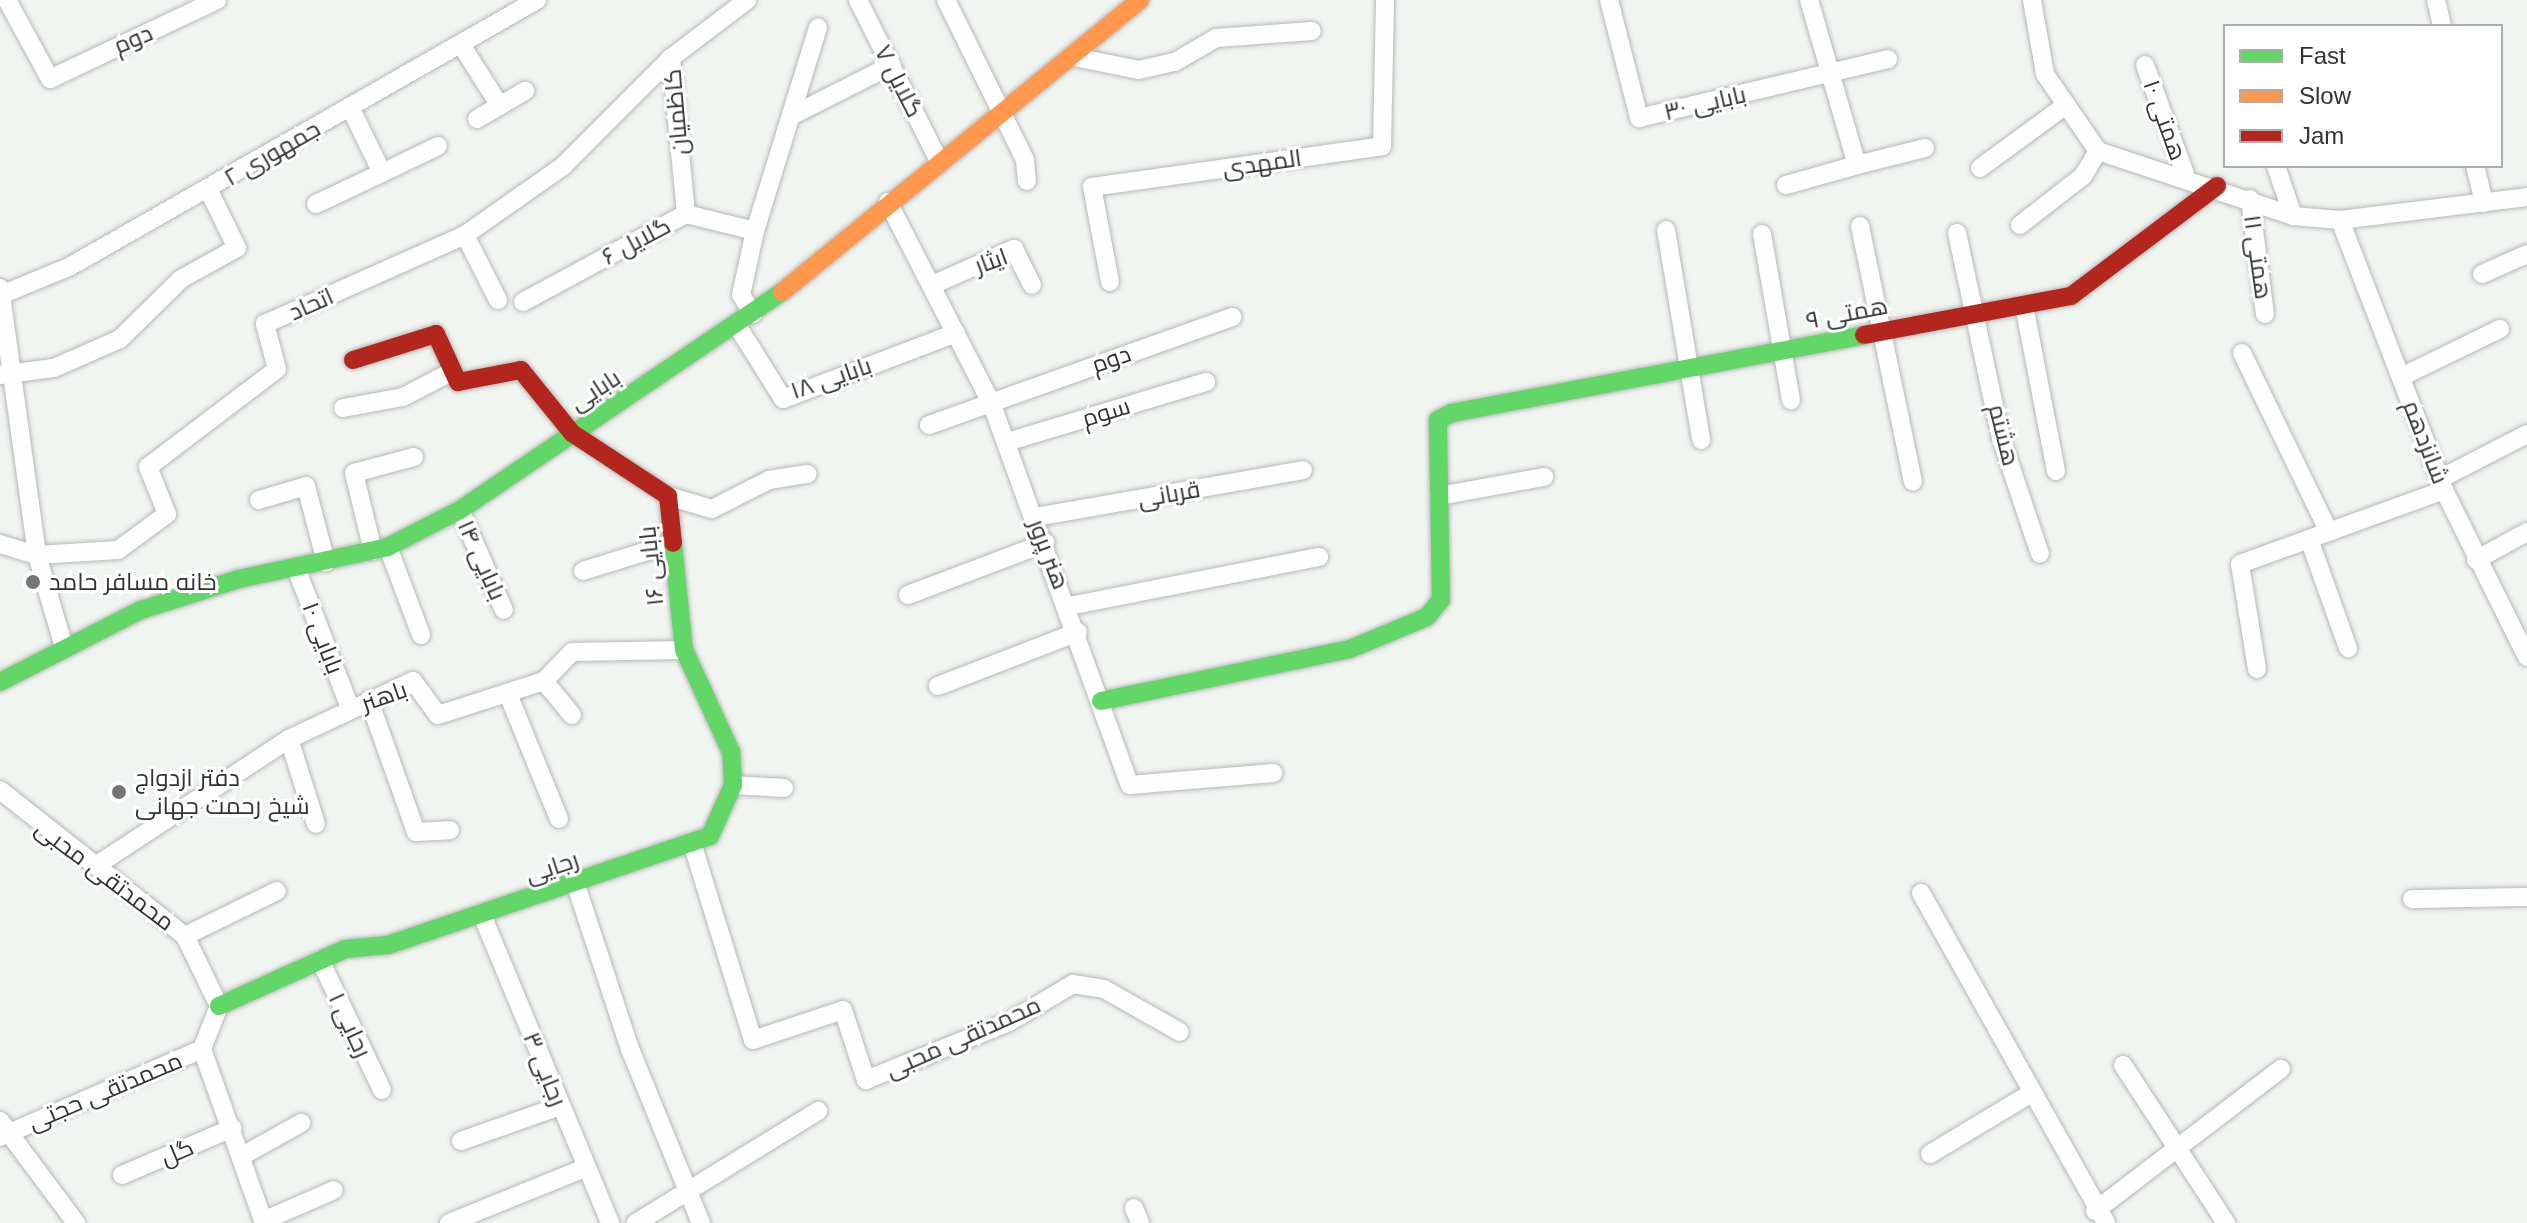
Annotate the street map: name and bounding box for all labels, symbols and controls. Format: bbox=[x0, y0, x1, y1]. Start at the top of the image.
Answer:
street label: دوم bbox=[109, 18, 157, 60]
legend bbox=[2223, 24, 2503, 168]
street label: گلایل ۷ bbox=[869, 40, 929, 122]
text: Fast bbox=[2299, 42, 2346, 69]
street label: کاظمیان bbox=[658, 68, 694, 156]
street label: همتی ۱۰ bbox=[2137, 76, 2193, 164]
street label: بابایی ۳۰ bbox=[1661, 80, 1749, 126]
text: Slow bbox=[2299, 82, 2351, 109]
street label: جمهوری ۲ bbox=[219, 114, 325, 192]
text: Jam bbox=[2299, 122, 2344, 149]
street label: المهدی bbox=[1221, 143, 1303, 183]
street label: گلایل ۶ bbox=[597, 211, 675, 271]
street label: همتی ۱۱ bbox=[2238, 213, 2278, 301]
street label: ایثار bbox=[970, 242, 1012, 280]
street label: اتحاد bbox=[284, 281, 338, 327]
street label: همتی ۹ bbox=[1804, 291, 1890, 335]
street label: دوم bbox=[1088, 339, 1134, 379]
street label: بابایی ۱۸ bbox=[787, 351, 875, 405]
street label: بابایی bbox=[564, 363, 626, 417]
street label: سوم bbox=[1078, 391, 1134, 433]
street label: شانزدهم bbox=[2397, 396, 2455, 488]
street label: هشتم bbox=[1982, 401, 2026, 469]
street label: قربانی bbox=[1136, 474, 1202, 514]
street label: بابایی ۱۴ bbox=[452, 515, 512, 605]
street label: هنر پرور bbox=[1022, 515, 1076, 593]
street label: بابایی ۱۶ bbox=[632, 525, 670, 607]
place label: خانه مسافر حامد bbox=[49, 568, 217, 596]
marker: خانه مسافر حامد bbox=[24, 573, 42, 591]
street label: بابایی ۱۰ bbox=[296, 598, 350, 678]
street label: باهنر bbox=[357, 675, 411, 717]
place label: دفتر ازدواج شیخ رحمت جهانی bbox=[135, 764, 310, 820]
marker: دفتر ازدواج شیخ رحمت جهانی bbox=[110, 783, 128, 801]
street label: محمدتقی محبی bbox=[30, 813, 180, 937]
street label: رجایی bbox=[522, 845, 582, 889]
street label: رجایی ۱ bbox=[322, 988, 378, 1062]
street label: محمدتقی محبی bbox=[881, 990, 1045, 1084]
street label: رجایی ۳ bbox=[517, 1028, 573, 1110]
street label: محمدتقی حجتی bbox=[24, 1046, 186, 1136]
street label: گل bbox=[156, 1132, 198, 1172]

